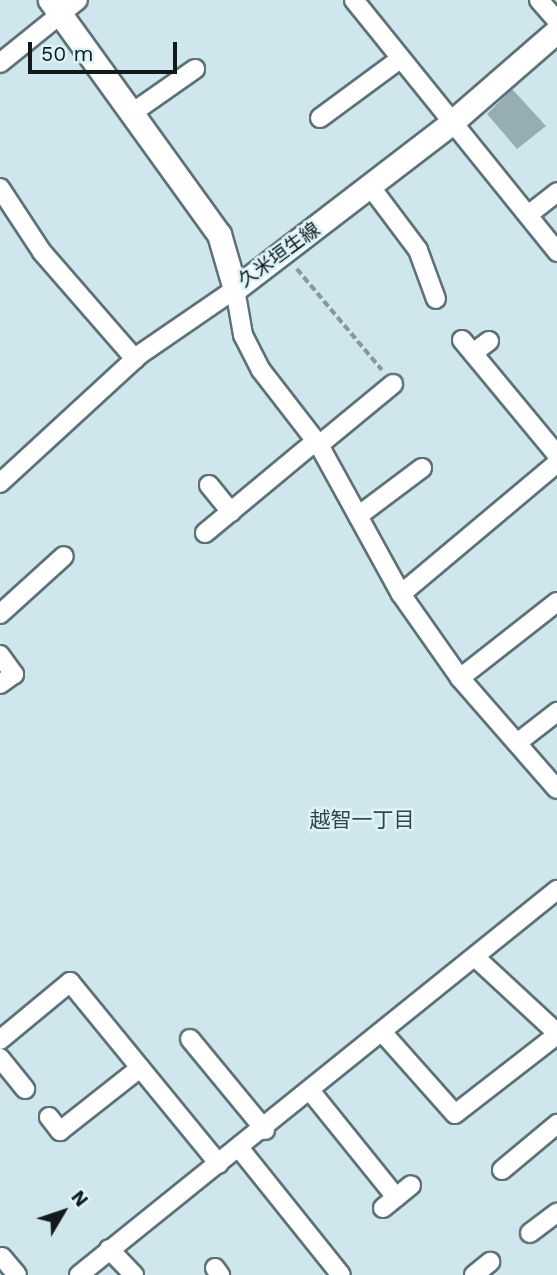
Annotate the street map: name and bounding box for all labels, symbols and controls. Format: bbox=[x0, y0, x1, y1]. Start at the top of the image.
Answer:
scale bar bbox=[32, 28, 180, 72]
text: 50 m bbox=[41, 41, 93, 66]
street label: 久米垣生線 bbox=[234, 218, 324, 292]
district label: 越智一丁目 bbox=[310, 807, 414, 833]
north arrow bbox=[28, 1177, 98, 1247]
text: N bbox=[66, 1186, 93, 1211]

